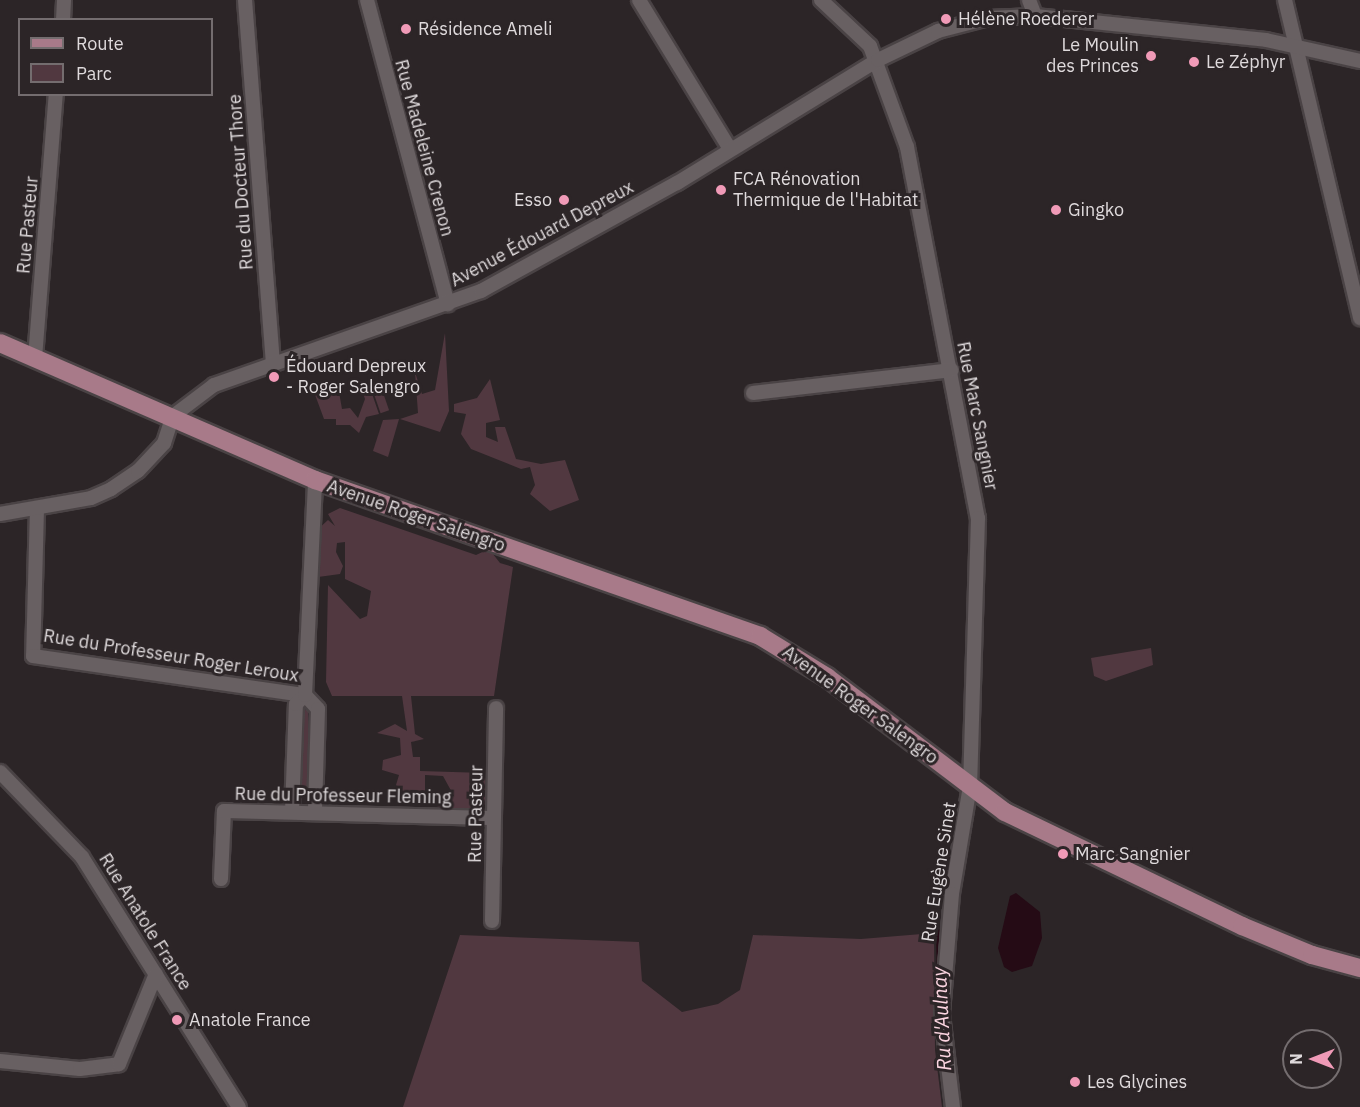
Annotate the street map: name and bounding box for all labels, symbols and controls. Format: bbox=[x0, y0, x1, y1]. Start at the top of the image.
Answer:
place label: Hélène Roederer bbox=[958, 8, 1094, 30]
marker: Hélène Roederer bbox=[939, 12, 953, 26]
legend bbox=[18, 18, 213, 96]
place label: Résidence Ameli bbox=[418, 18, 553, 40]
marker: Résidence Ameli bbox=[399, 22, 413, 36]
text: Route bbox=[76, 32, 124, 55]
place label: Le Moulin des Princes bbox=[1046, 35, 1139, 78]
marker: Le Moulin des Princes bbox=[1144, 49, 1158, 63]
place label: Le Zéphyr bbox=[1206, 51, 1285, 73]
marker: Le Zéphyr bbox=[1187, 55, 1201, 69]
street label: Rue Madeleine Crenon bbox=[390, 57, 458, 239]
text: Parc bbox=[76, 62, 112, 85]
street label: Rue du Docteur Thore bbox=[224, 93, 258, 271]
place label: FCA Rénovation Thermique de l'Habitat bbox=[733, 169, 918, 212]
street label: Rue Pasteur bbox=[13, 175, 43, 275]
street label: Avenue Édouard Depreux bbox=[447, 176, 637, 292]
marker: FCA Rénovation Thermique de l'Habitat bbox=[714, 183, 728, 197]
place label: Esso bbox=[514, 189, 552, 211]
marker: Esso bbox=[557, 193, 571, 207]
place label: Gingko bbox=[1068, 199, 1124, 221]
marker: Gingko bbox=[1049, 203, 1063, 217]
street label: Rue Marc Sangnier bbox=[952, 340, 1002, 492]
place label: Édouard Depreux - Roger Salengro bbox=[286, 356, 426, 398]
marker: Édouard Depreux - Roger Salengro bbox=[267, 370, 281, 384]
street label: Avenue Roger Salengro bbox=[324, 475, 508, 557]
street label: Rue du Professeur Roger Leroux bbox=[42, 625, 300, 687]
street label: Avenue Roger Salengro bbox=[778, 641, 942, 769]
street label: Rue Pasteur bbox=[464, 765, 488, 863]
street label: Rue du Professeur Fleming bbox=[234, 783, 452, 809]
street label: Rue Eugène Sinet bbox=[917, 800, 961, 944]
place label: Marc Sangnier bbox=[1075, 843, 1190, 865]
marker: Marc Sangnier bbox=[1056, 847, 1070, 861]
street label: Rue Anatole France bbox=[94, 849, 196, 995]
water label: Ru d'Aulnay bbox=[926, 966, 956, 1072]
place label: Anatole France bbox=[189, 1009, 311, 1031]
marker: Anatole France bbox=[170, 1013, 184, 1027]
north arrow bbox=[1282, 1029, 1342, 1089]
text: N bbox=[1286, 1053, 1306, 1065]
place label: Les Glycines bbox=[1087, 1071, 1187, 1093]
marker: Les Glycines bbox=[1068, 1075, 1082, 1089]

